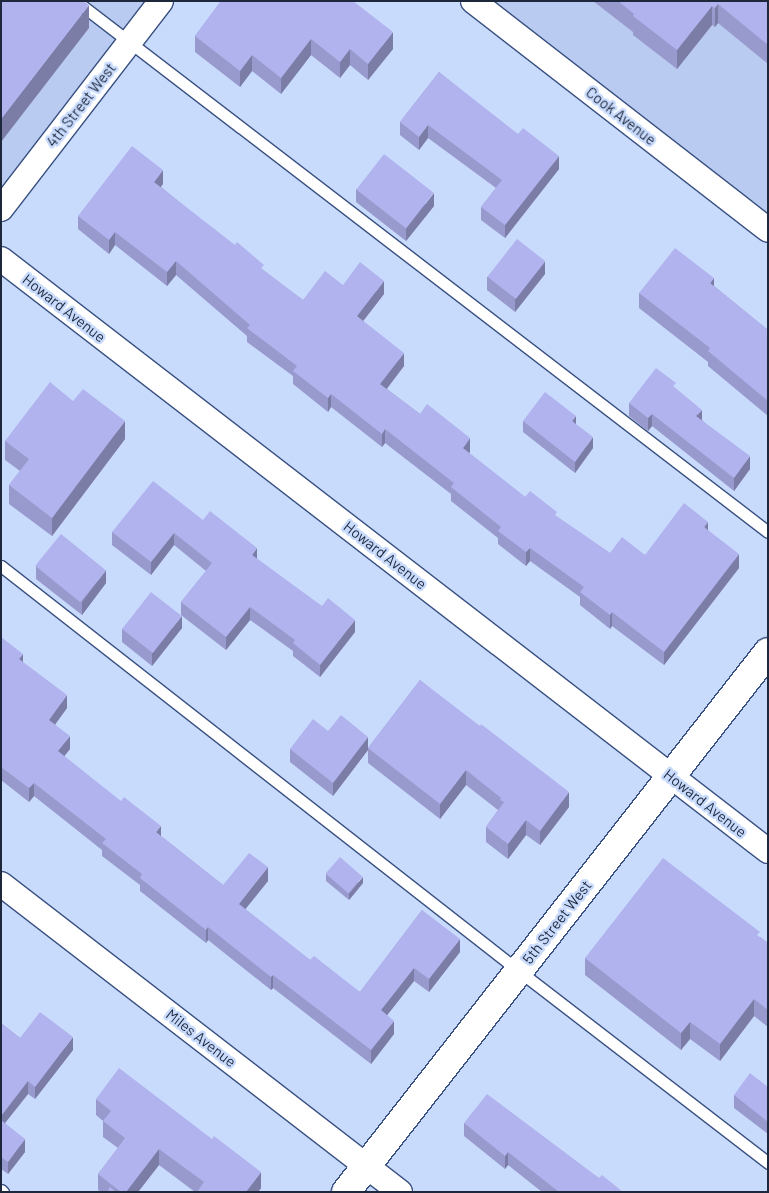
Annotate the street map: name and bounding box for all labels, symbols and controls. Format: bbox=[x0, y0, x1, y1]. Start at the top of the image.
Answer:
street label: 4th Street West bbox=[43, 59, 119, 151]
street label: Cook Avenue bbox=[583, 83, 659, 149]
street label: Howard Avenue bbox=[19, 270, 109, 346]
street label: Howard Avenue bbox=[340, 517, 430, 593]
street label: Howard Avenue bbox=[660, 765, 750, 841]
street label: 5th Street West bbox=[519, 877, 595, 967]
street label: Miles Avenue bbox=[162, 1005, 240, 1071]

